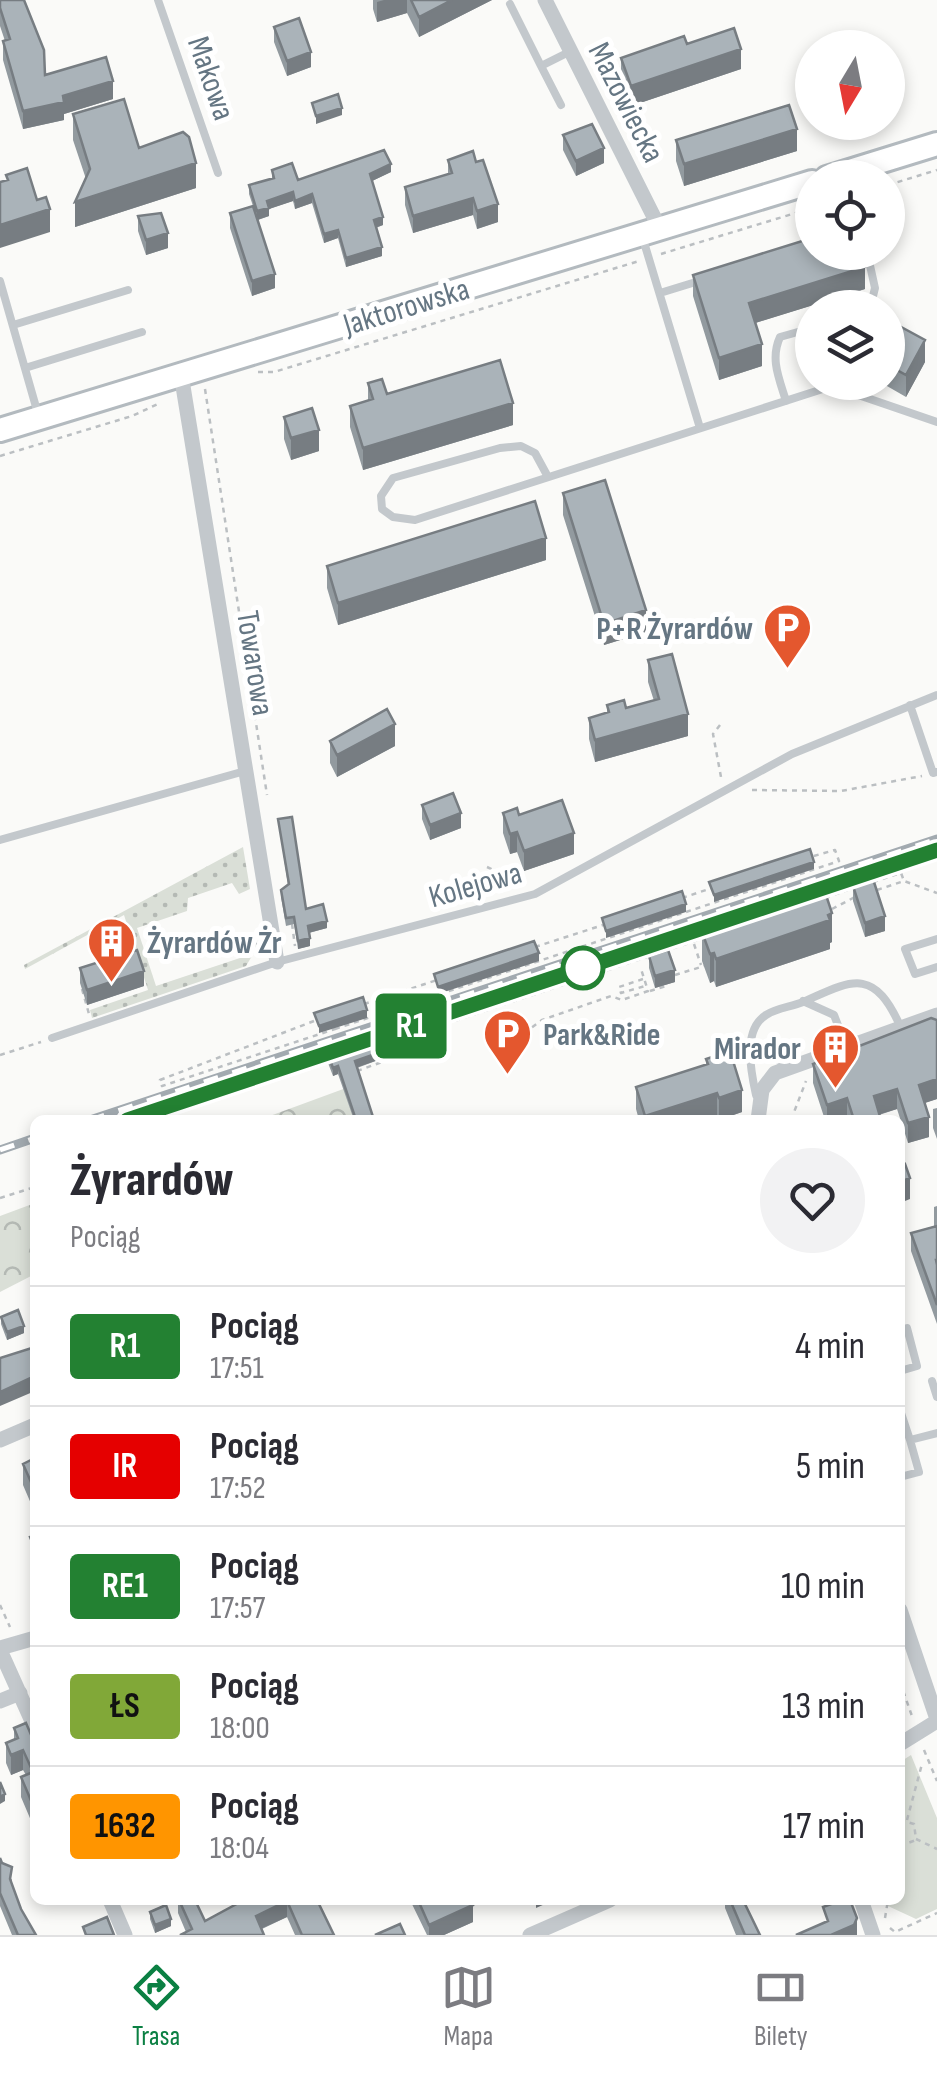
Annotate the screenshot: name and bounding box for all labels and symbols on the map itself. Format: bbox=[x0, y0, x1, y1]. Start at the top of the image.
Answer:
north arrow bbox=[795, 30, 905, 140]
street label: Makowa bbox=[178, 31, 243, 126]
street label: Mazowiecka bbox=[579, 36, 672, 169]
street label: Jaktorowska bbox=[338, 270, 474, 345]
parking icon: P+R Żyrardów bbox=[762, 602, 814, 670]
street label: Towarowa bbox=[227, 608, 282, 718]
place label: P+R Żyrardów bbox=[596, 610, 753, 649]
street label: Kolejowa bbox=[424, 854, 526, 917]
building icon: Żyrardów Żr bbox=[86, 916, 138, 984]
place label: Żyrardów Żr bbox=[147, 924, 282, 963]
unlabelled marker bbox=[562, 947, 604, 989]
line badge: R1 bbox=[366, 994, 456, 1058]
parking icon: Park&Ride bbox=[482, 1008, 534, 1076]
place label: Park&Ride bbox=[543, 1016, 660, 1055]
building icon: Mirador bbox=[810, 1022, 862, 1090]
place label: Mirador bbox=[714, 1030, 801, 1069]

